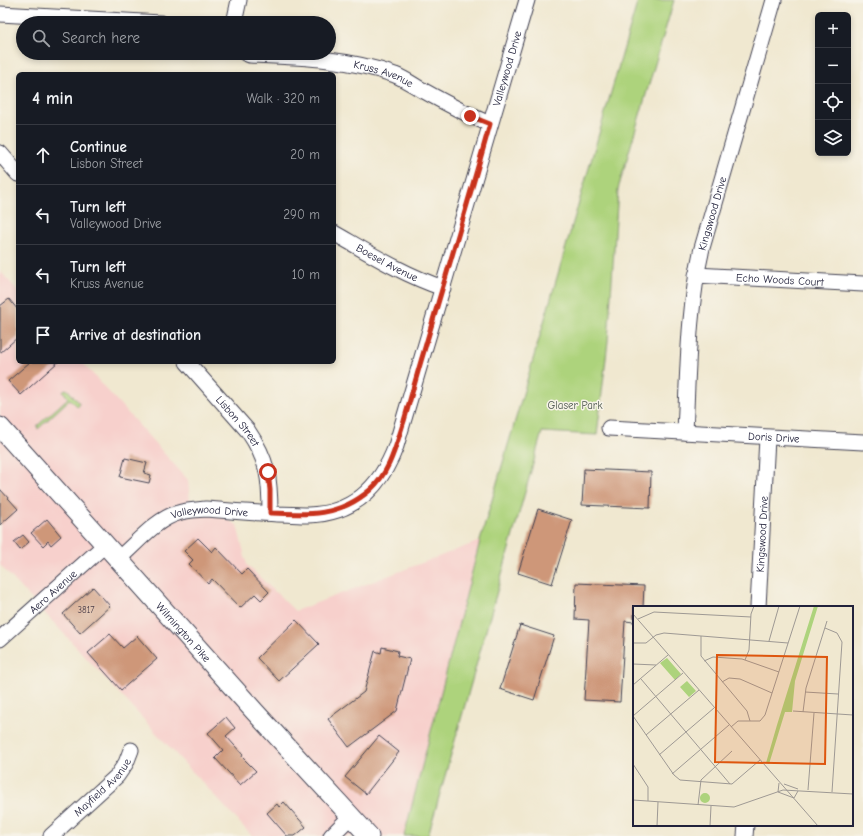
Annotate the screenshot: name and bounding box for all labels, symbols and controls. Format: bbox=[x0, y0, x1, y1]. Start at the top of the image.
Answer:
map controls bbox=[815, 12, 851, 156]
button: + bbox=[815, 12, 851, 48]
search box bbox=[16, 16, 336, 60]
icon: search bbox=[30, 27, 52, 49]
text: Search here bbox=[62, 29, 140, 47]
street label: Valleywood Drive bbox=[490, 29, 525, 108]
button: − bbox=[815, 48, 851, 84]
street label: Kruss Avenue bbox=[352, 58, 416, 91]
button: locate bbox=[815, 84, 851, 120]
text: 4 min bbox=[32, 89, 73, 108]
text: Walk · 320 m bbox=[246, 91, 320, 106]
route end bbox=[461, 107, 479, 125]
button: layers bbox=[815, 120, 851, 156]
text: Continue bbox=[70, 138, 127, 156]
icon: ahead bbox=[32, 144, 54, 166]
text: 20 m bbox=[290, 147, 320, 162]
text: Lisbon Street bbox=[70, 156, 143, 171]
street label: Kingswood Drive bbox=[696, 175, 730, 252]
text: Turn left bbox=[70, 198, 126, 216]
icon: left bbox=[32, 204, 54, 226]
text: 290 m bbox=[283, 207, 320, 222]
text: Valleywood Drive bbox=[70, 216, 161, 231]
street label: Boesel Avenue bbox=[354, 241, 420, 285]
text: Turn left bbox=[70, 258, 126, 276]
icon: left bbox=[32, 264, 54, 286]
text: 10 m bbox=[292, 267, 320, 282]
street label: Echo Woods Court bbox=[736, 271, 825, 289]
text: Kruss Avenue bbox=[70, 276, 144, 291]
icon: arrive bbox=[32, 324, 54, 346]
text: Arrive at destination bbox=[70, 326, 201, 344]
street label: Lisbon Street bbox=[213, 393, 263, 449]
park label: Glaser Park bbox=[547, 399, 603, 412]
street label: Doris Drive bbox=[748, 430, 800, 446]
route start bbox=[259, 463, 277, 481]
street label: Kingswood Drive bbox=[754, 495, 771, 573]
street label: Valleywood Drive bbox=[169, 503, 249, 522]
street label: Aero Avenue bbox=[27, 567, 80, 617]
street label: Wilmington Pike bbox=[153, 600, 213, 665]
house number: 3817 bbox=[77, 605, 95, 615]
inset map bbox=[633, 606, 853, 826]
street label: Mayfield Avenue bbox=[71, 756, 134, 819]

